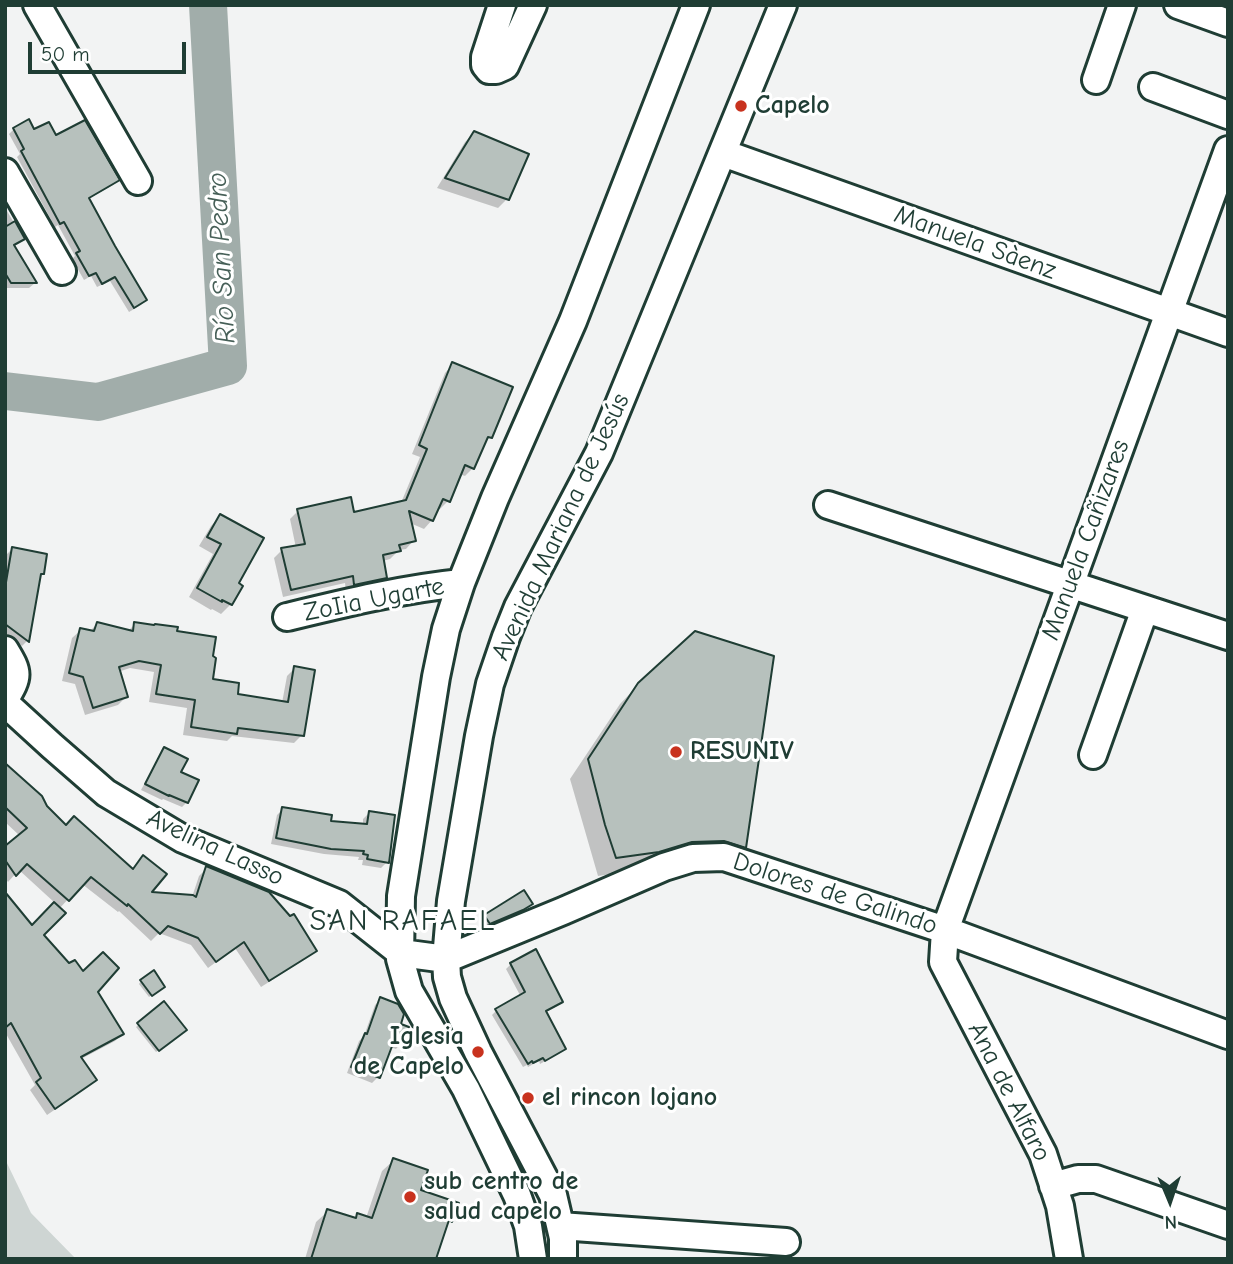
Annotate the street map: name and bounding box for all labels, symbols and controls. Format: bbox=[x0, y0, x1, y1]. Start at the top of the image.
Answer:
scale bar bbox=[32, 28, 189, 72]
text: 50 m bbox=[41, 42, 90, 66]
place label: Capelo bbox=[755, 90, 830, 122]
marker: Capelo bbox=[733, 98, 749, 114]
water label: Río San Pedro bbox=[201, 172, 243, 344]
street label: Manuela Sàenz bbox=[890, 199, 1060, 287]
street label: Avenida Mariana de Jesús bbox=[485, 388, 637, 666]
street label: Manuela Cañizares bbox=[1035, 435, 1137, 645]
street label: ZoIia Ugarte bbox=[301, 571, 447, 629]
place label: RESUNIV bbox=[690, 736, 794, 768]
marker: RESUNIV bbox=[668, 744, 684, 760]
street label: Avelina Lasso bbox=[141, 803, 289, 893]
street label: Dolores de Galindo bbox=[729, 846, 941, 942]
district label: SAN RAFAEL bbox=[311, 904, 495, 940]
street label: Ana de Alfaro bbox=[961, 1017, 1057, 1167]
place label: Iglesia de Capelo bbox=[354, 1021, 464, 1082]
marker: Iglesia de Capelo bbox=[470, 1044, 486, 1060]
place label: el rincon lojano bbox=[542, 1082, 717, 1114]
marker: el rincon lojano bbox=[520, 1090, 536, 1106]
place label: sub centro de salud capelo bbox=[424, 1166, 578, 1228]
north arrow bbox=[1135, 1166, 1205, 1236]
marker: sub centro de salud capelo bbox=[402, 1189, 418, 1205]
text: N bbox=[1164, 1211, 1177, 1233]

